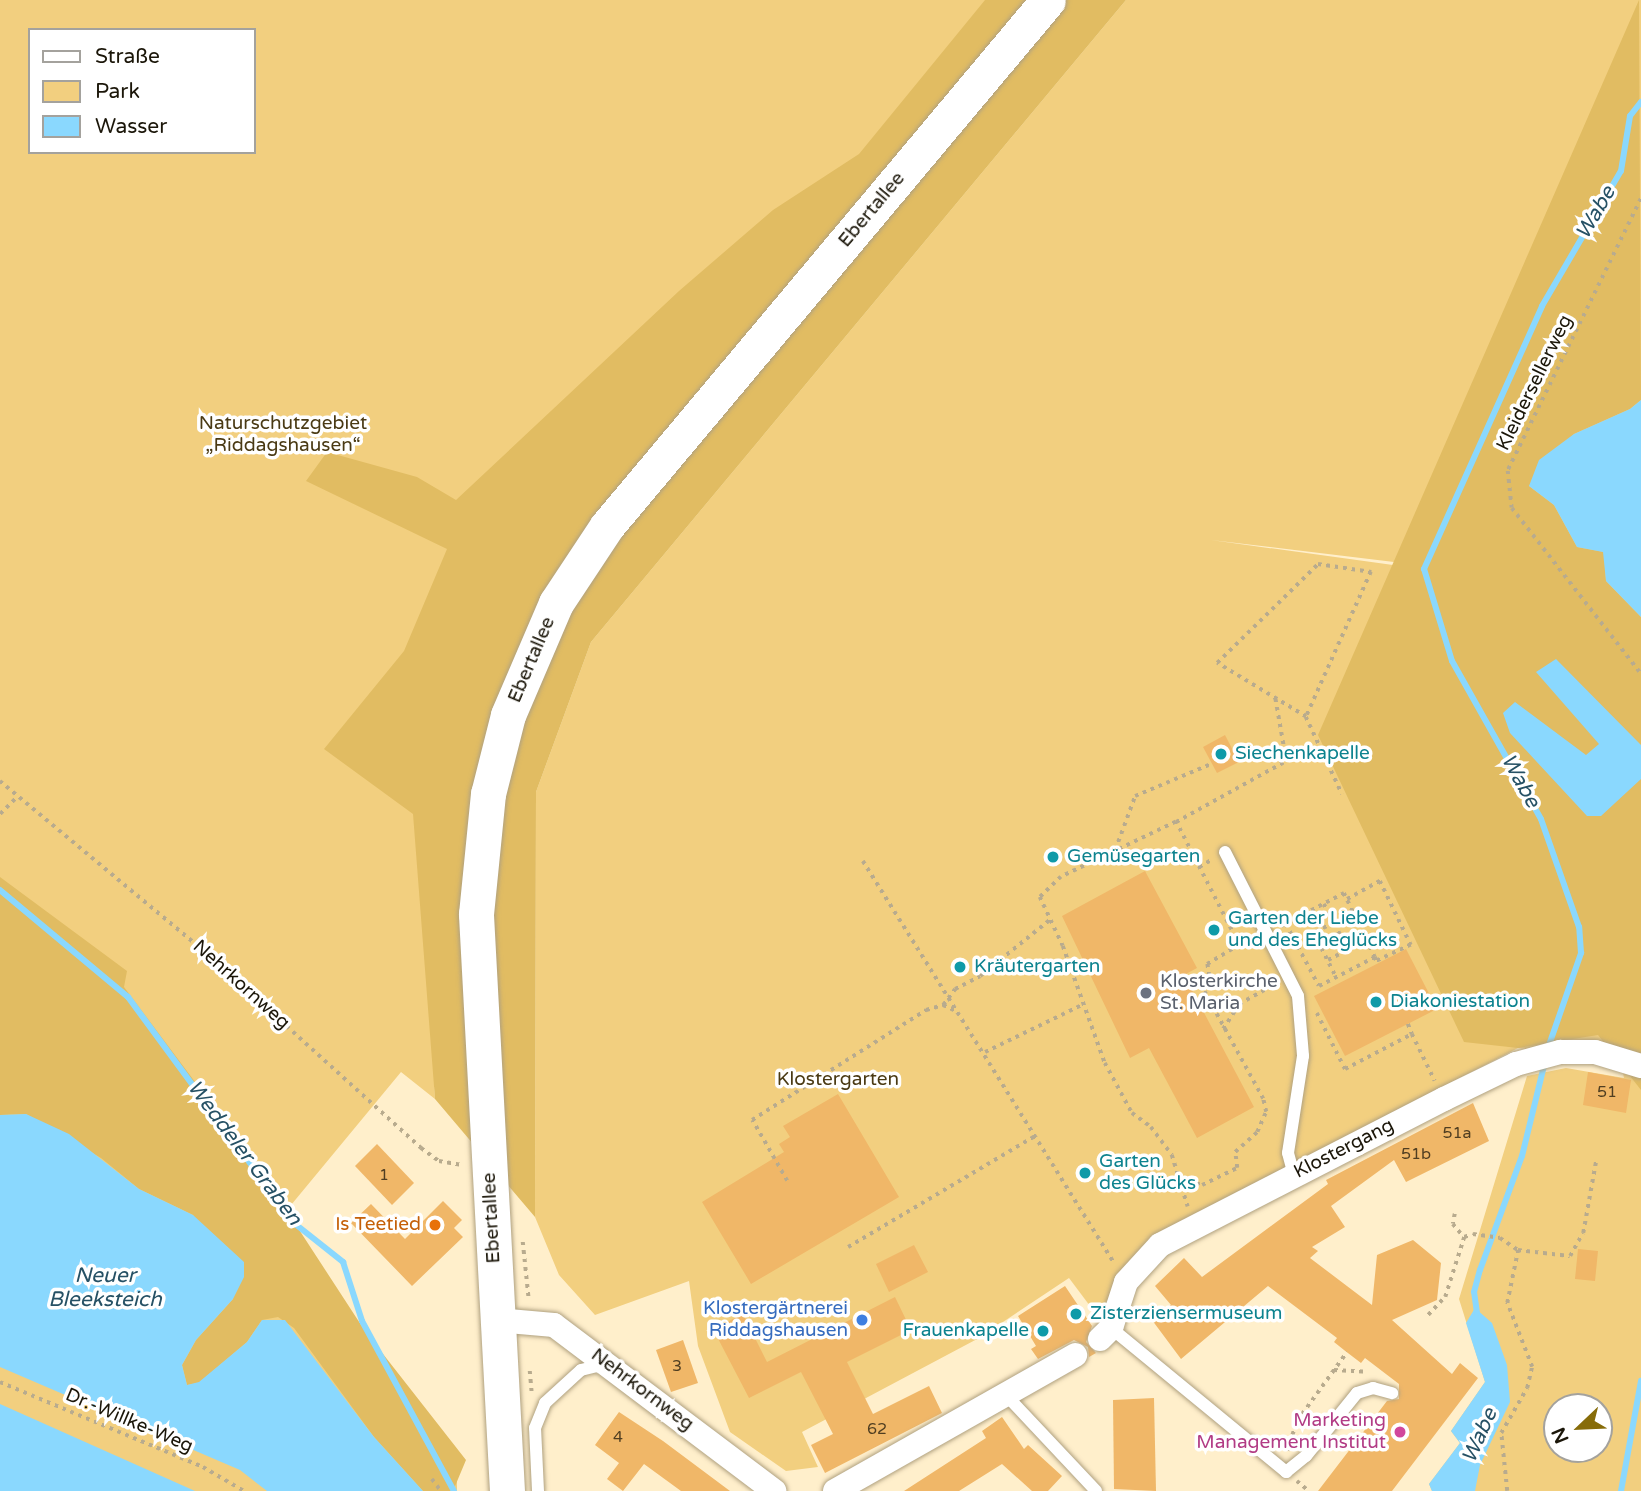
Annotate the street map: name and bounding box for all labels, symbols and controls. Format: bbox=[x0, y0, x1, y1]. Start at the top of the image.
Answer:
legend bbox=[28, 28, 256, 154]
text: Straße bbox=[95, 44, 160, 69]
text: Park bbox=[95, 79, 140, 104]
text: Wasser bbox=[95, 114, 167, 139]
street label: Ebertallee bbox=[834, 168, 910, 252]
water label: Wabe bbox=[1571, 182, 1621, 244]
street label: Kleidersellerweg bbox=[1492, 311, 1578, 455]
park label: Naturschutzgebiet „Riddagshausen“ bbox=[199, 413, 367, 457]
street label: Ebertallee bbox=[504, 614, 560, 706]
place label: Siechenkapelle bbox=[1235, 743, 1370, 765]
marker: Siechenkapelle bbox=[1213, 746, 1229, 762]
water label: Wabe bbox=[1495, 750, 1545, 812]
place label: Gemüsegarten bbox=[1067, 846, 1200, 868]
marker: Gemüsegarten bbox=[1045, 849, 1061, 865]
place label: Garten der Liebe und des Eheglücks bbox=[1228, 908, 1397, 952]
marker: Garten der Liebe und des Eheglücks bbox=[1206, 922, 1222, 938]
street label: Nehrkornweg bbox=[188, 935, 294, 1035]
place label: Kräutergarten bbox=[974, 956, 1100, 978]
marker: Kräutergarten bbox=[952, 959, 968, 975]
place label: Klosterkirche St. Maria bbox=[1160, 971, 1278, 1015]
marker: Klosterkirche St. Maria bbox=[1138, 985, 1154, 1001]
place label: Diakoniestation bbox=[1390, 991, 1530, 1013]
marker: Diakoniestation bbox=[1368, 994, 1384, 1010]
park label: Klostergarten bbox=[777, 1069, 899, 1091]
water label: Weddeler Graben bbox=[181, 1076, 307, 1230]
house number: 51 bbox=[1597, 1082, 1617, 1102]
street label: Klostergang bbox=[1290, 1114, 1398, 1184]
house number: 51a bbox=[1442, 1123, 1472, 1143]
house number: 51b bbox=[1401, 1144, 1431, 1164]
place label: Garten des Glücks bbox=[1099, 1151, 1196, 1195]
house number: 1 bbox=[379, 1165, 389, 1185]
marker: Garten des Glücks bbox=[1077, 1165, 1093, 1181]
street label: Ebertallee bbox=[478, 1172, 506, 1264]
place label: Is Teetied bbox=[335, 1214, 421, 1236]
marker: Is Teetied bbox=[427, 1217, 443, 1233]
water label: Neuer Bleeksteich bbox=[48, 1263, 162, 1313]
place label: Klostergärtnerei Riddagshausen bbox=[703, 1298, 848, 1342]
place label: Zisterziensermuseum bbox=[1090, 1303, 1283, 1325]
marker: Zisterziensermuseum bbox=[1068, 1306, 1084, 1322]
marker: Klostergärtnerei Riddagshausen bbox=[854, 1312, 870, 1328]
place label: Frauenkapelle bbox=[902, 1320, 1029, 1342]
marker: Frauenkapelle bbox=[1035, 1323, 1051, 1339]
street label: Nehrkornweg bbox=[586, 1344, 698, 1436]
house number: 3 bbox=[672, 1356, 682, 1376]
street label: Dr.-Willke-Weg bbox=[62, 1384, 196, 1458]
north arrow bbox=[1543, 1393, 1613, 1463]
water label: Wabe bbox=[1457, 1405, 1503, 1467]
place label: Marketing Management Institut bbox=[1196, 1410, 1386, 1454]
house number: 62 bbox=[867, 1419, 887, 1439]
marker: Marketing Management Institut bbox=[1392, 1424, 1408, 1440]
text: N bbox=[1547, 1424, 1574, 1447]
house number: 4 bbox=[613, 1427, 623, 1447]

